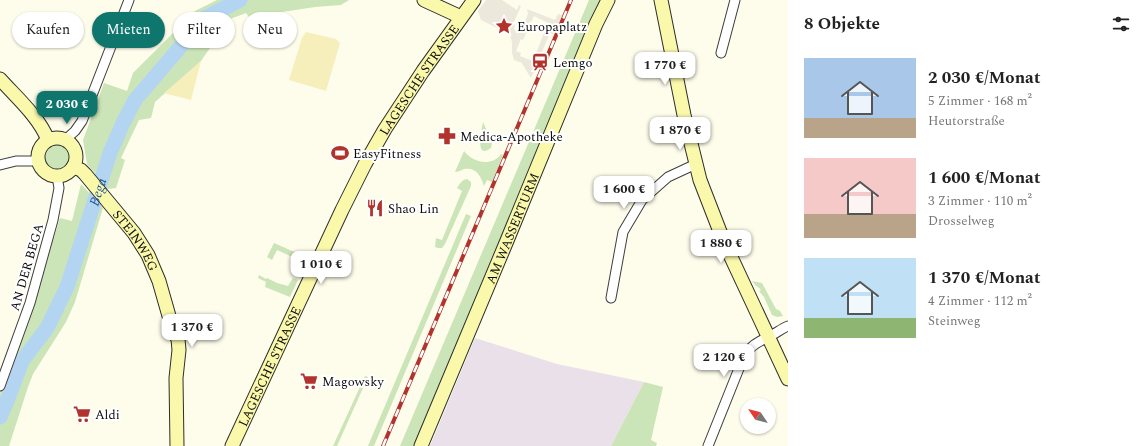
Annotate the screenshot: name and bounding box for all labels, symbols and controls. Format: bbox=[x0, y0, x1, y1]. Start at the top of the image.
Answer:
text: 8 Objekte bbox=[804, 11, 880, 37]
chip: Kaufen bbox=[12, 12, 84, 48]
chip: Mieten bbox=[92, 12, 165, 48]
chip: Filter bbox=[173, 12, 235, 48]
chip: Neu bbox=[243, 12, 297, 48]
icon: filters bbox=[1110, 13, 1132, 35]
place icon: Europaplatz bbox=[494, 16, 514, 36]
place label: Europaplatz bbox=[517, 17, 587, 37]
street label: LAGESCHE STRASSE bbox=[374, 20, 465, 139]
station icon: Lemgo bbox=[530, 52, 550, 72]
pin: 1 770 € bbox=[628, 52, 702, 86]
place label: Lemgo bbox=[553, 53, 593, 73]
text: 1 770 € bbox=[644, 55, 686, 75]
text: 2 030 €/Monat bbox=[928, 65, 1040, 91]
icon: home bbox=[836, 74, 884, 122]
pin: 2 030 € bbox=[30, 91, 104, 125]
text: 5 Zimmer · 168 m² bbox=[928, 91, 1032, 111]
text: 2 030 € bbox=[46, 94, 88, 114]
text: Heutorstraße bbox=[928, 111, 1005, 131]
pin: 1 870 € bbox=[643, 117, 717, 151]
text: 1 870 € bbox=[659, 120, 701, 140]
pharmacy icon: Medica-Apotheke bbox=[437, 126, 457, 146]
place label: Medica-Apotheke bbox=[460, 127, 563, 147]
sports icon: EasyFitness bbox=[330, 143, 350, 163]
place label: EasyFitness bbox=[353, 144, 421, 164]
text: 1 600 €/Monat bbox=[928, 165, 1040, 191]
street label: AM WASSERTURM bbox=[481, 170, 545, 287]
icon: home bbox=[836, 174, 884, 222]
water label: Bega bbox=[84, 175, 112, 209]
pin: 1 600 € bbox=[587, 176, 661, 210]
text: 1 600 € bbox=[603, 179, 645, 199]
text: 3 Zimmer · 110 m² bbox=[928, 191, 1032, 211]
restaurant icon: Shao Lin bbox=[365, 198, 385, 218]
place label: Shao Lin bbox=[388, 199, 439, 219]
street label: STEINWEG bbox=[107, 206, 163, 274]
text: Drosselweg bbox=[928, 211, 995, 231]
street label: AN DER BEGA bbox=[5, 221, 49, 313]
pin: 1 880 € bbox=[684, 230, 758, 264]
text: 1 880 € bbox=[700, 233, 742, 253]
pin: 1 010 € bbox=[284, 251, 358, 285]
text: 1 010 € bbox=[300, 254, 342, 274]
text: 1 370 €/Monat bbox=[928, 265, 1040, 291]
icon: home bbox=[836, 274, 884, 322]
text: 4 Zimmer · 112 m² bbox=[928, 291, 1032, 311]
street label: LAGESCHE STRASSE bbox=[233, 303, 307, 430]
text: Steinweg bbox=[928, 311, 981, 331]
pin: 1 370 € bbox=[155, 314, 229, 348]
text: 1 370 € bbox=[171, 317, 213, 337]
pin: 2 120 € bbox=[687, 344, 761, 378]
text: 2 120 € bbox=[703, 347, 745, 367]
supermarket icon: Magowsky bbox=[299, 371, 319, 391]
place label: Magowsky bbox=[322, 372, 384, 392]
north arrow bbox=[740, 398, 776, 434]
map controls bbox=[740, 398, 776, 434]
supermarket icon: Aldi bbox=[72, 404, 92, 424]
place label: Aldi bbox=[95, 405, 120, 425]

